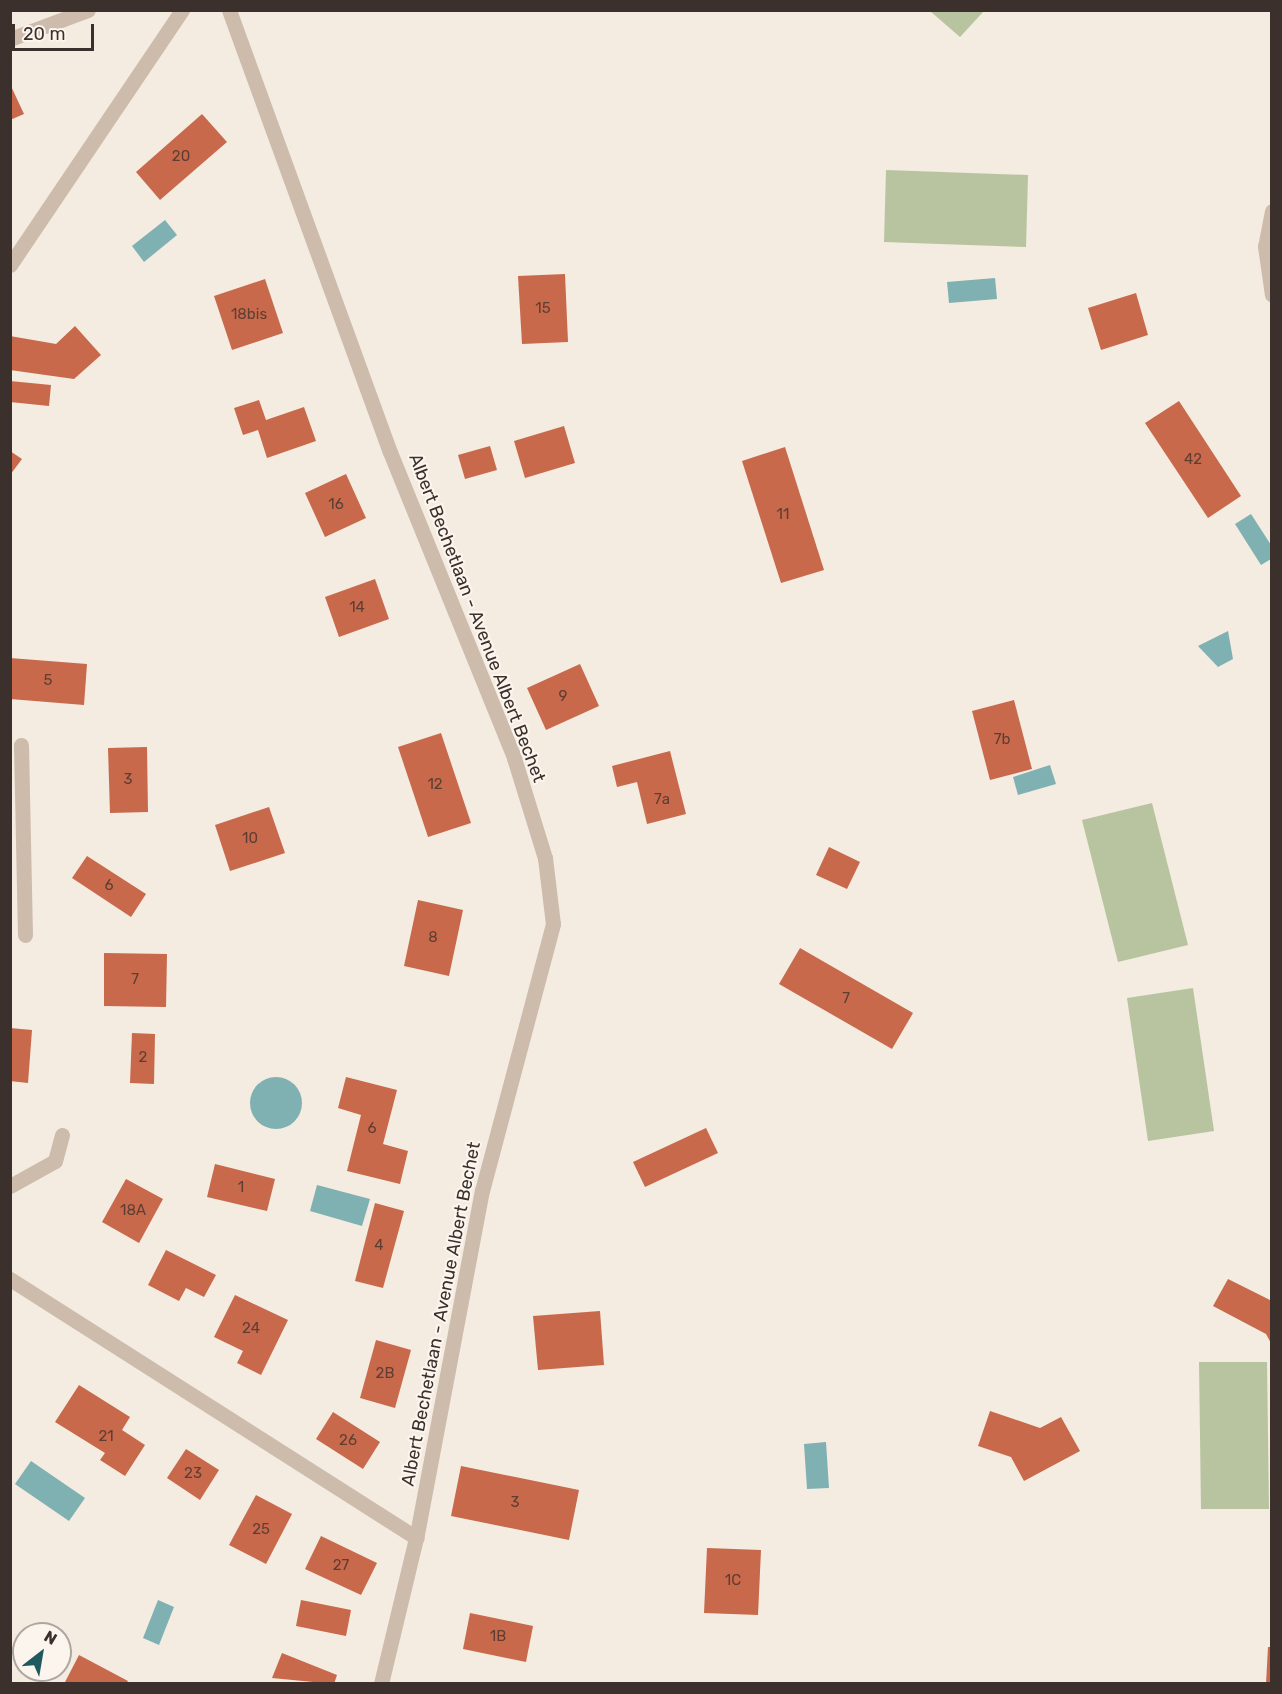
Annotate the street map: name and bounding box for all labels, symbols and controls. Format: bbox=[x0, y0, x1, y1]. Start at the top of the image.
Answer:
scale bar bbox=[15, 12, 98, 50]
text: 20 m bbox=[23, 23, 65, 45]
house number: 20 bbox=[172, 148, 190, 166]
house number: 15 bbox=[535, 300, 551, 318]
house number: 18bis bbox=[231, 306, 267, 324]
street label: Albert Bechetlaan - Avenue Albert Bechet bbox=[404, 450, 550, 786]
house number: 42 bbox=[1184, 451, 1202, 469]
house number: 16 bbox=[328, 496, 344, 514]
house number: 11 bbox=[777, 506, 789, 524]
house number: 14 bbox=[349, 599, 365, 617]
house number: 5 bbox=[44, 672, 52, 690]
house number: 9 bbox=[559, 688, 567, 706]
house number: 7b bbox=[994, 731, 1010, 749]
house number: 3 bbox=[123, 771, 133, 789]
house number: 12 bbox=[427, 776, 443, 794]
house number: 7a bbox=[654, 791, 670, 809]
house number: 10 bbox=[242, 830, 258, 848]
house number: 6 bbox=[104, 877, 114, 895]
house number: 8 bbox=[428, 929, 438, 947]
house number: 7 bbox=[131, 971, 139, 989]
house number: 7 bbox=[842, 990, 850, 1008]
house number: 2 bbox=[139, 1049, 147, 1067]
house number: 6 bbox=[367, 1120, 377, 1138]
street label: Albert Bechetlaan - Avenue Albert Bechet bbox=[397, 1140, 485, 1488]
house number: 1 bbox=[238, 1179, 244, 1197]
house number: 18A bbox=[120, 1202, 146, 1220]
house number: 4 bbox=[374, 1237, 384, 1255]
house number: 24 bbox=[242, 1320, 260, 1338]
house number: 2B bbox=[376, 1365, 394, 1383]
house number: 21 bbox=[98, 1428, 114, 1446]
house number: 26 bbox=[339, 1432, 357, 1450]
house number: 23 bbox=[184, 1465, 202, 1483]
house number: 3 bbox=[510, 1494, 520, 1512]
house number: 25 bbox=[252, 1521, 270, 1539]
house number: 27 bbox=[333, 1557, 349, 1575]
house number: 1C bbox=[725, 1572, 741, 1590]
north arrow bbox=[12, 1622, 72, 1682]
text: N bbox=[41, 1627, 60, 1649]
house number: 1B bbox=[490, 1628, 506, 1646]

